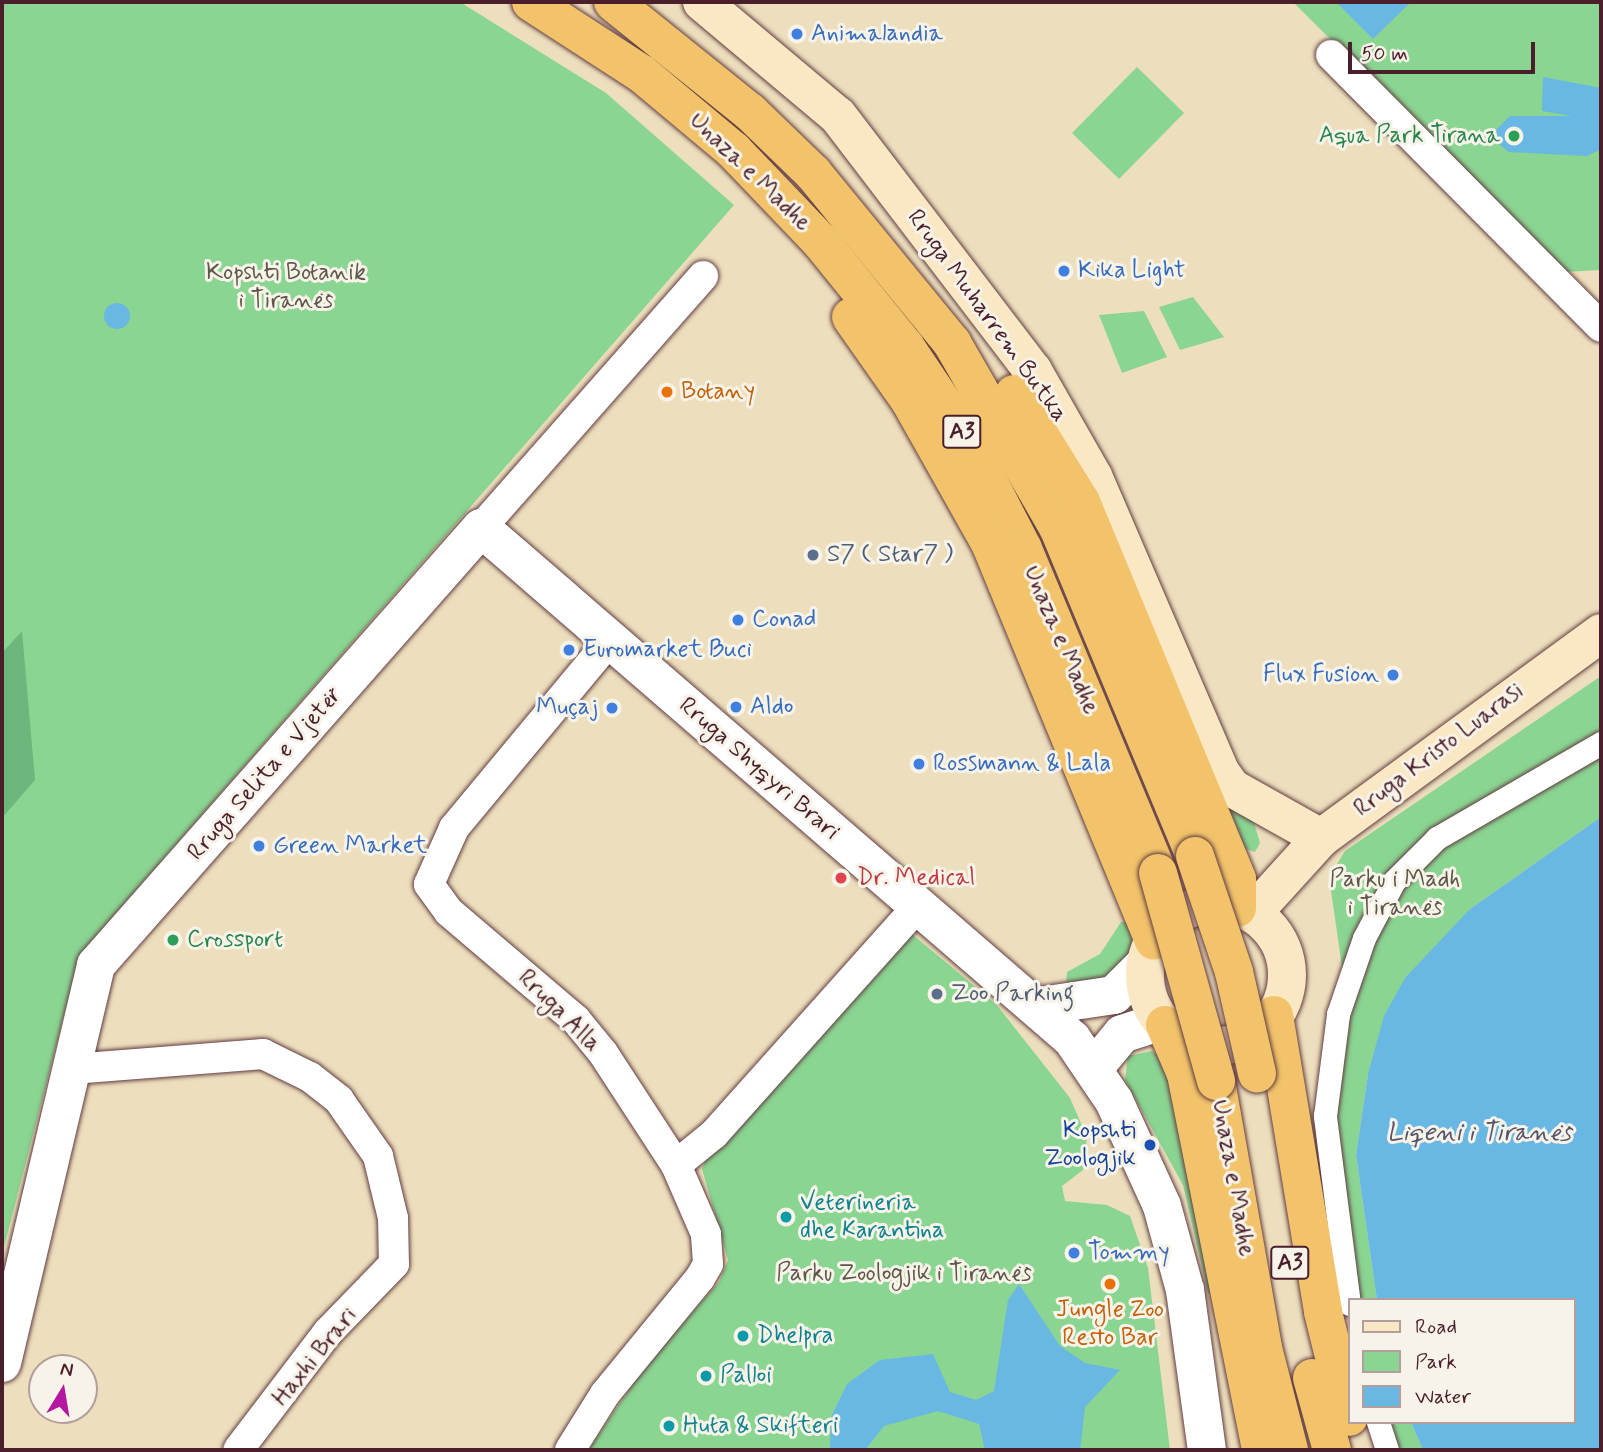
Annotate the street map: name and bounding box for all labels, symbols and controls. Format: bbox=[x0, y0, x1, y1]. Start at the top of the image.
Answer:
place label: Animalandia bbox=[811, 20, 943, 48]
marker: Animalandia bbox=[789, 26, 805, 42]
scale bar bbox=[1351, 28, 1538, 72]
text: 50 m bbox=[1361, 40, 1408, 68]
street label: Unaza e Madhe bbox=[683, 107, 817, 237]
place label: Aqua Park Tirana bbox=[1319, 122, 1500, 150]
marker: Aqua Park Tirana bbox=[1506, 128, 1522, 144]
street label: Rruga Muharrem Butka bbox=[905, 210, 1069, 422]
place label: Kika Light bbox=[1078, 257, 1188, 285]
park label: Kopshti Botanik i Tiranës bbox=[206, 259, 366, 315]
marker: Kika Light bbox=[1056, 263, 1072, 279]
place label: Botany bbox=[681, 378, 755, 406]
marker: Botany bbox=[659, 384, 675, 400]
road number: A3 bbox=[941, 412, 983, 452]
place label: S7 ( Star7 ) bbox=[827, 541, 953, 569]
marker: S7 ( Star7 ) bbox=[805, 547, 821, 563]
street label: Unaza e Madhe bbox=[1017, 561, 1105, 719]
place label: Conad bbox=[752, 606, 816, 634]
marker: Conad bbox=[730, 612, 746, 628]
place label: Euromarket Buci bbox=[583, 636, 752, 664]
marker: Euromarket Buci bbox=[561, 642, 577, 658]
place label: Flux Fusion bbox=[1261, 661, 1379, 689]
marker: Flux Fusion bbox=[1385, 667, 1401, 683]
street label: Rruga Kristo Luarasi bbox=[1348, 677, 1530, 823]
street label: Rruga Selita e Vjetër bbox=[181, 681, 349, 867]
street label: Rruga Shyqyri Brari bbox=[672, 691, 846, 847]
place label: Aldo bbox=[750, 693, 793, 721]
place label: Muçaj bbox=[536, 694, 598, 722]
marker: Aldo bbox=[728, 699, 744, 715]
marker: Muçaj bbox=[604, 700, 620, 716]
place label: Rossmann & Lala bbox=[933, 750, 1111, 778]
marker: Rossmann & Lala bbox=[911, 756, 927, 772]
place label: Green Market bbox=[273, 832, 425, 860]
marker: Green Market bbox=[251, 838, 267, 854]
place label: Dr. Medical bbox=[857, 864, 975, 892]
park label: Parku i Madh i Tiranës bbox=[1330, 866, 1460, 922]
marker: Dr. Medical bbox=[831, 868, 851, 888]
place label: Crossport bbox=[187, 926, 283, 954]
marker: Crossport bbox=[165, 932, 181, 948]
street label: Rruga Alla bbox=[512, 964, 606, 1058]
place label: Zoo Parking bbox=[951, 980, 1072, 1008]
marker: Zoo Parking bbox=[929, 986, 945, 1002]
street label: Unaza e Madhe bbox=[1205, 1097, 1261, 1259]
place label: Kopshti Zoologjik bbox=[1045, 1117, 1136, 1173]
water label: Liqeni i Tiranës bbox=[1390, 1118, 1568, 1150]
marker: Kopshti Zoologjik bbox=[1142, 1137, 1158, 1153]
place label: Veterineria dhe Karantina bbox=[800, 1189, 950, 1245]
marker: Veterineria dhe Karantina bbox=[778, 1209, 794, 1225]
place label: Tommy bbox=[1088, 1239, 1170, 1267]
road number: A3 bbox=[1269, 1244, 1311, 1282]
marker: Tommy bbox=[1066, 1245, 1082, 1261]
park label: Parku Zoologjik i Tiranës bbox=[779, 1260, 1029, 1288]
marker: Jungle Zoo Resto Bar bbox=[1102, 1276, 1118, 1292]
place label: Jungle Zoo Resto Bar bbox=[1054, 1296, 1166, 1352]
legend bbox=[1348, 1298, 1575, 1424]
street label: Haxhi Brari bbox=[267, 1302, 363, 1412]
text: Road bbox=[1415, 1313, 1457, 1341]
place label: Dhelpra bbox=[757, 1322, 833, 1350]
marker: Dhelpra bbox=[735, 1328, 751, 1344]
text: Park bbox=[1415, 1348, 1457, 1376]
north arrow bbox=[28, 1354, 98, 1424]
text: N bbox=[58, 1356, 75, 1383]
place label: Palloi bbox=[720, 1362, 772, 1390]
marker: Palloi bbox=[698, 1368, 714, 1384]
text: Water bbox=[1415, 1383, 1471, 1411]
place label: Huta & Skifteri bbox=[683, 1412, 838, 1440]
marker: Huta & Skifteri bbox=[661, 1418, 677, 1434]

